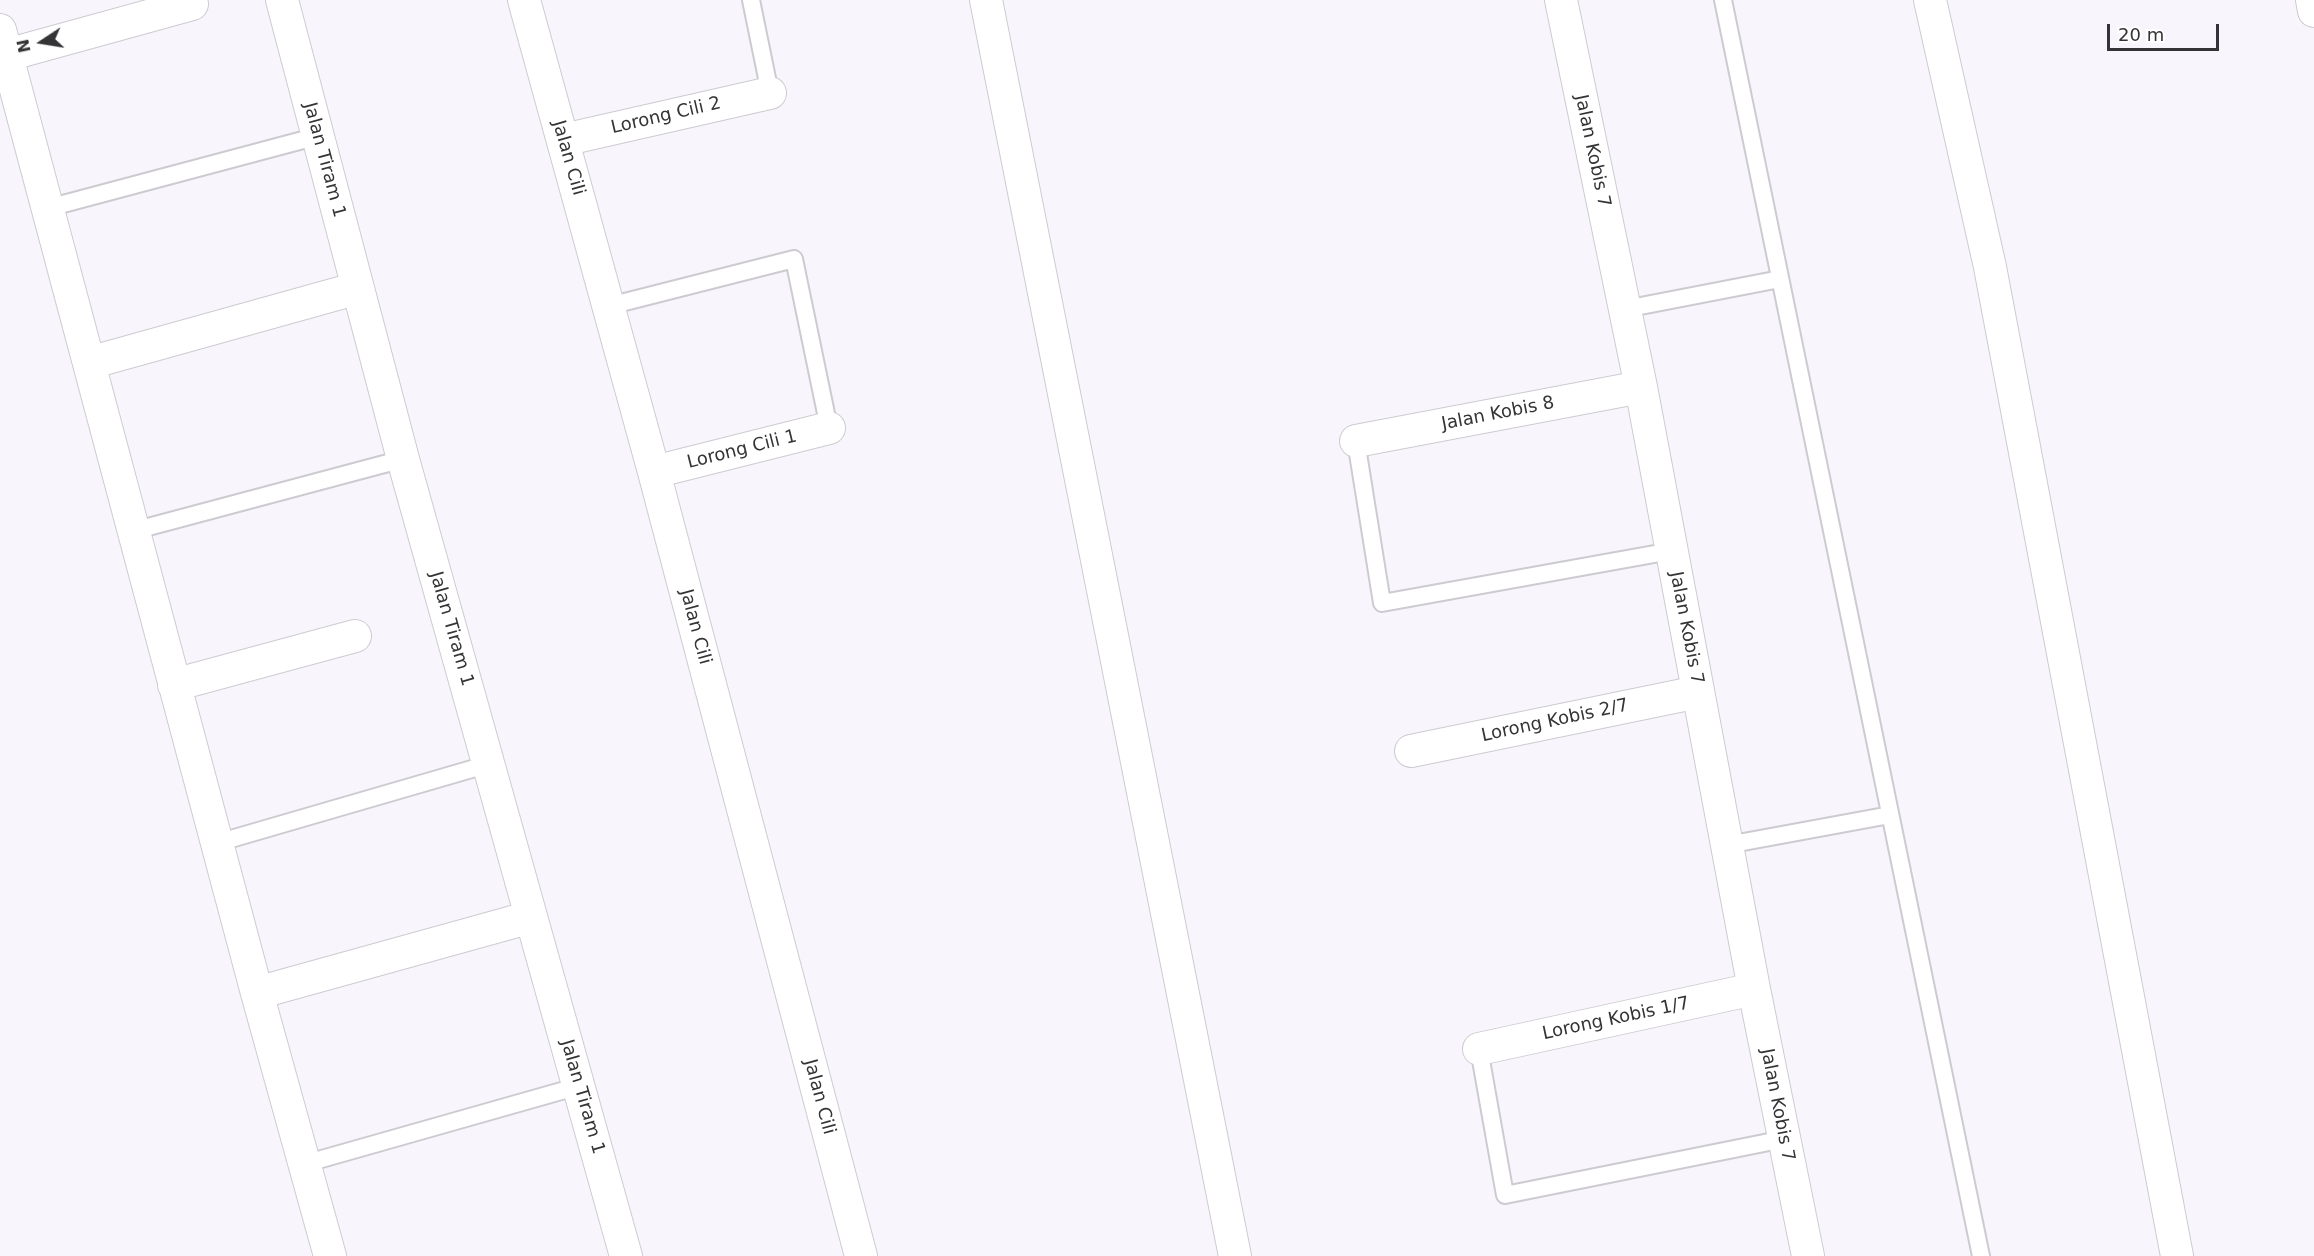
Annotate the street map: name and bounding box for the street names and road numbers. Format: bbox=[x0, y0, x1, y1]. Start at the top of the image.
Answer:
street label: Lorong Cili 2 bbox=[609, 93, 723, 139]
street label: Jalan Kobis 7 bbox=[1570, 93, 1614, 209]
street label: Jalan Tiram 1 bbox=[298, 100, 350, 220]
street label: Jalan Cili bbox=[547, 118, 589, 198]
street label: Jalan Kobis 8 bbox=[1440, 392, 1556, 436]
street label: Lorong Cili 1 bbox=[685, 426, 799, 474]
street label: Jalan Tiram 1 bbox=[424, 569, 478, 689]
street label: Jalan Kobis 7 bbox=[1664, 570, 1708, 686]
street label: Jalan Cili bbox=[675, 587, 715, 667]
street label: Lorong Kobis 2/7 bbox=[1480, 695, 1630, 747]
street label: Lorong Kobis 1/7 bbox=[1541, 993, 1691, 1045]
street label: Jalan Tiram 1 bbox=[555, 1037, 609, 1157]
street label: Jalan Kobis 7 bbox=[1755, 1047, 1799, 1163]
street label: Jalan Cili bbox=[799, 1057, 839, 1137]

